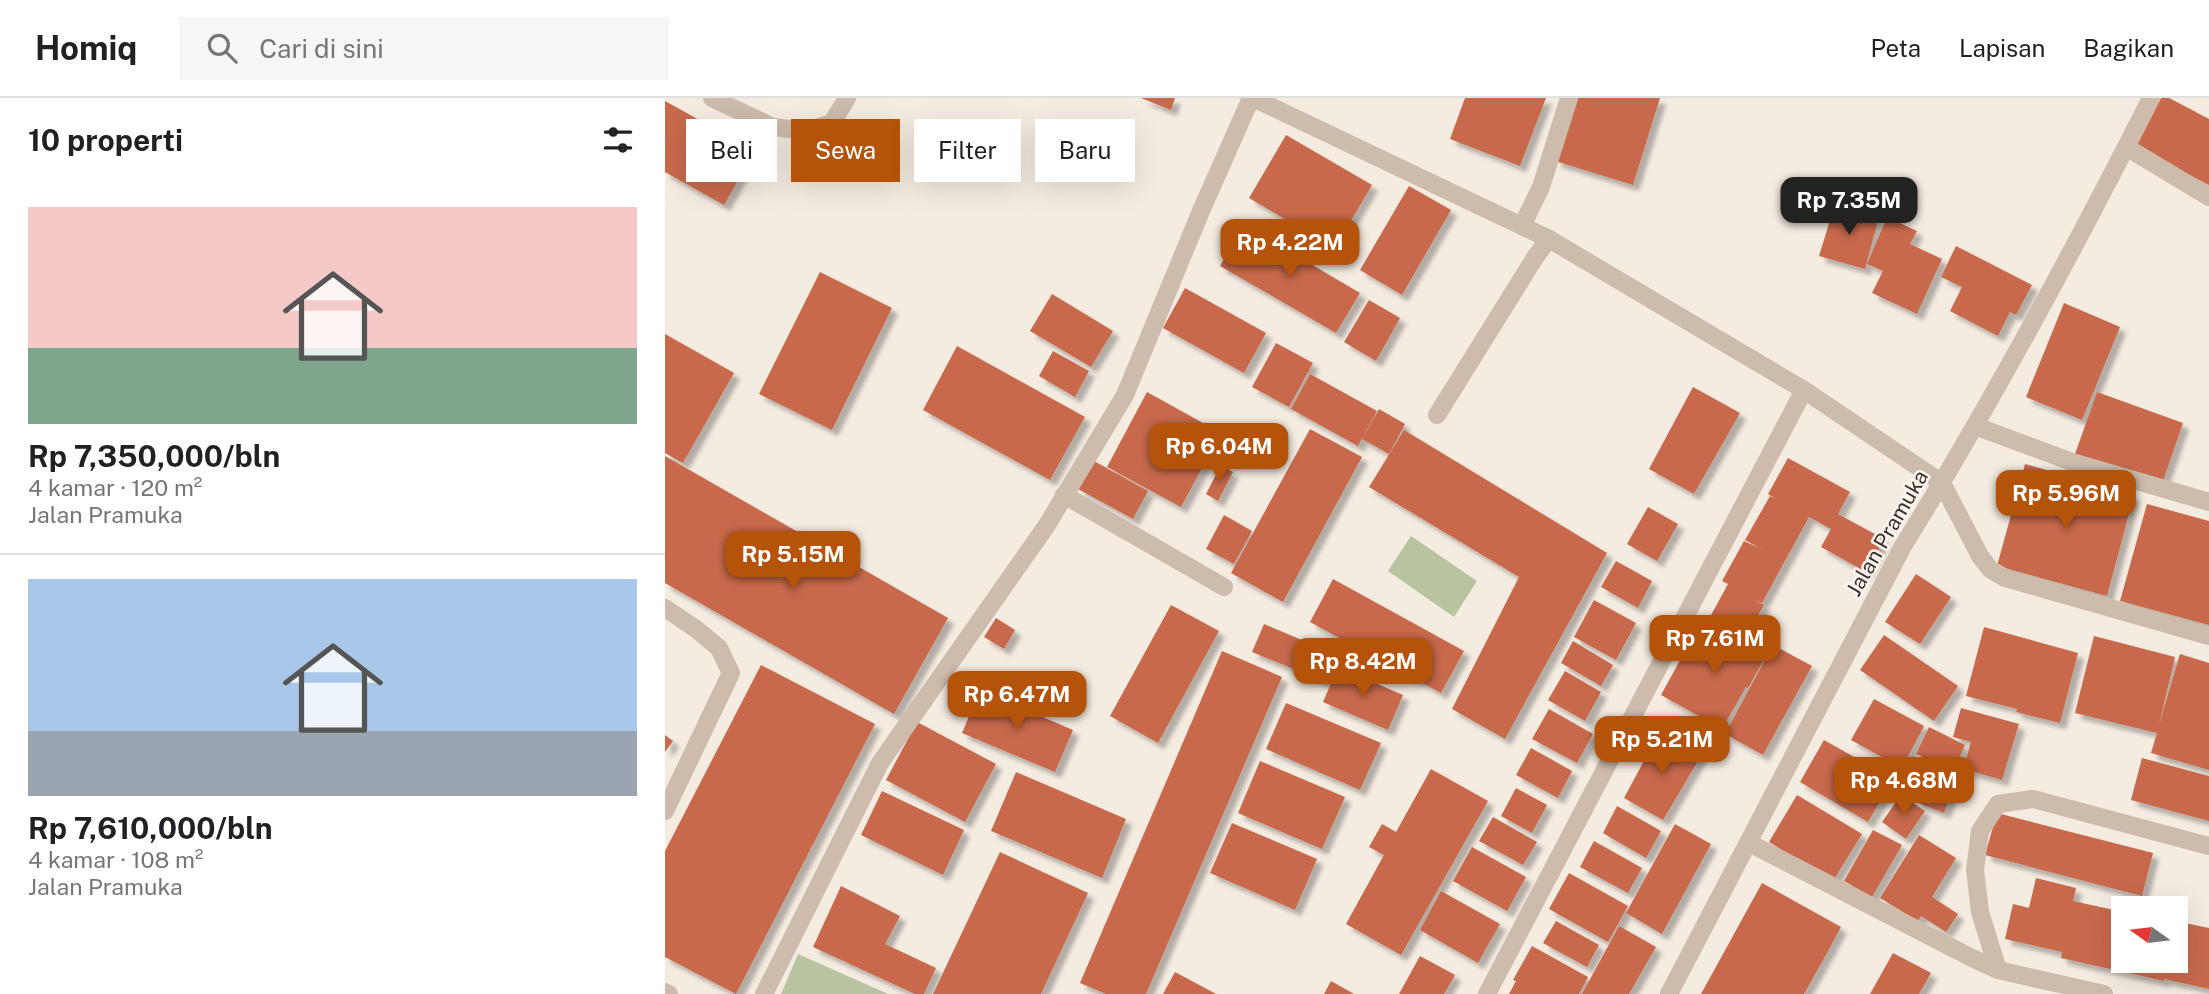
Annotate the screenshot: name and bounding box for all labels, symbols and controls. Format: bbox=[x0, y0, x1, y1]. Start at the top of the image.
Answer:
search box bbox=[179, 17, 669, 80]
text: Homiq bbox=[35, 29, 137, 67]
icon: search bbox=[203, 29, 241, 67]
text: Cari di sini bbox=[259, 33, 384, 64]
text: Peta bbox=[1870, 34, 1921, 62]
text: Lapisan bbox=[1959, 34, 2045, 62]
text: Bagikan bbox=[2083, 34, 2174, 62]
chip: Beli bbox=[686, 119, 777, 182]
chip: Sewa bbox=[791, 119, 900, 182]
chip: Filter bbox=[914, 119, 1021, 182]
chip: Baru bbox=[1035, 119, 1135, 182]
icon: filters bbox=[599, 121, 637, 159]
text: 10 properti bbox=[28, 122, 183, 158]
pin: Rp 7.35M bbox=[1777, 178, 1921, 237]
text: Rp 7.35M bbox=[1797, 186, 1901, 213]
pin: Rp 4.22M bbox=[1218, 220, 1362, 279]
text: Rp 4.22M bbox=[1236, 228, 1344, 255]
icon: home bbox=[270, 253, 396, 379]
pin: Rp 6.04M bbox=[1147, 424, 1291, 483]
text: Rp 6.04M bbox=[1165, 432, 1273, 459]
text: Rp 7,350,000/bln bbox=[28, 438, 280, 474]
street label: Jalan Pramuka bbox=[1841, 466, 1933, 600]
pin: Rp 5.96M bbox=[1994, 470, 2138, 530]
text: 4 kamar · 120 m² bbox=[28, 474, 202, 501]
text: Rp 5.96M bbox=[2012, 479, 2120, 506]
text: Jalan Pramuka bbox=[28, 501, 183, 528]
pin: Rp 5.15M bbox=[721, 532, 865, 591]
text: Rp 5.15M bbox=[741, 540, 845, 567]
pin: Rp 7.61M bbox=[1643, 616, 1787, 675]
text: Rp 7.61M bbox=[1665, 624, 1765, 651]
icon: home bbox=[270, 625, 396, 751]
pin: Rp 8.42M bbox=[1291, 638, 1435, 698]
text: Rp 8.42M bbox=[1309, 647, 1417, 674]
pin: Rp 6.47M bbox=[945, 672, 1089, 731]
text: Rp 6.47M bbox=[964, 680, 1070, 707]
pin: Rp 5.21M bbox=[1590, 716, 1734, 776]
text: Rp 5.21M bbox=[1611, 725, 1713, 752]
pin: Rp 4.68M bbox=[1832, 758, 1976, 817]
text: Rp 4.68M bbox=[1850, 766, 1958, 793]
text: Rp 7,610,000/bln bbox=[28, 810, 273, 846]
text: 4 kamar · 108 m² bbox=[28, 846, 203, 873]
text: Jalan Pramuka bbox=[28, 873, 183, 900]
north arrow bbox=[2111, 896, 2187, 973]
map controls bbox=[2111, 896, 2188, 973]

